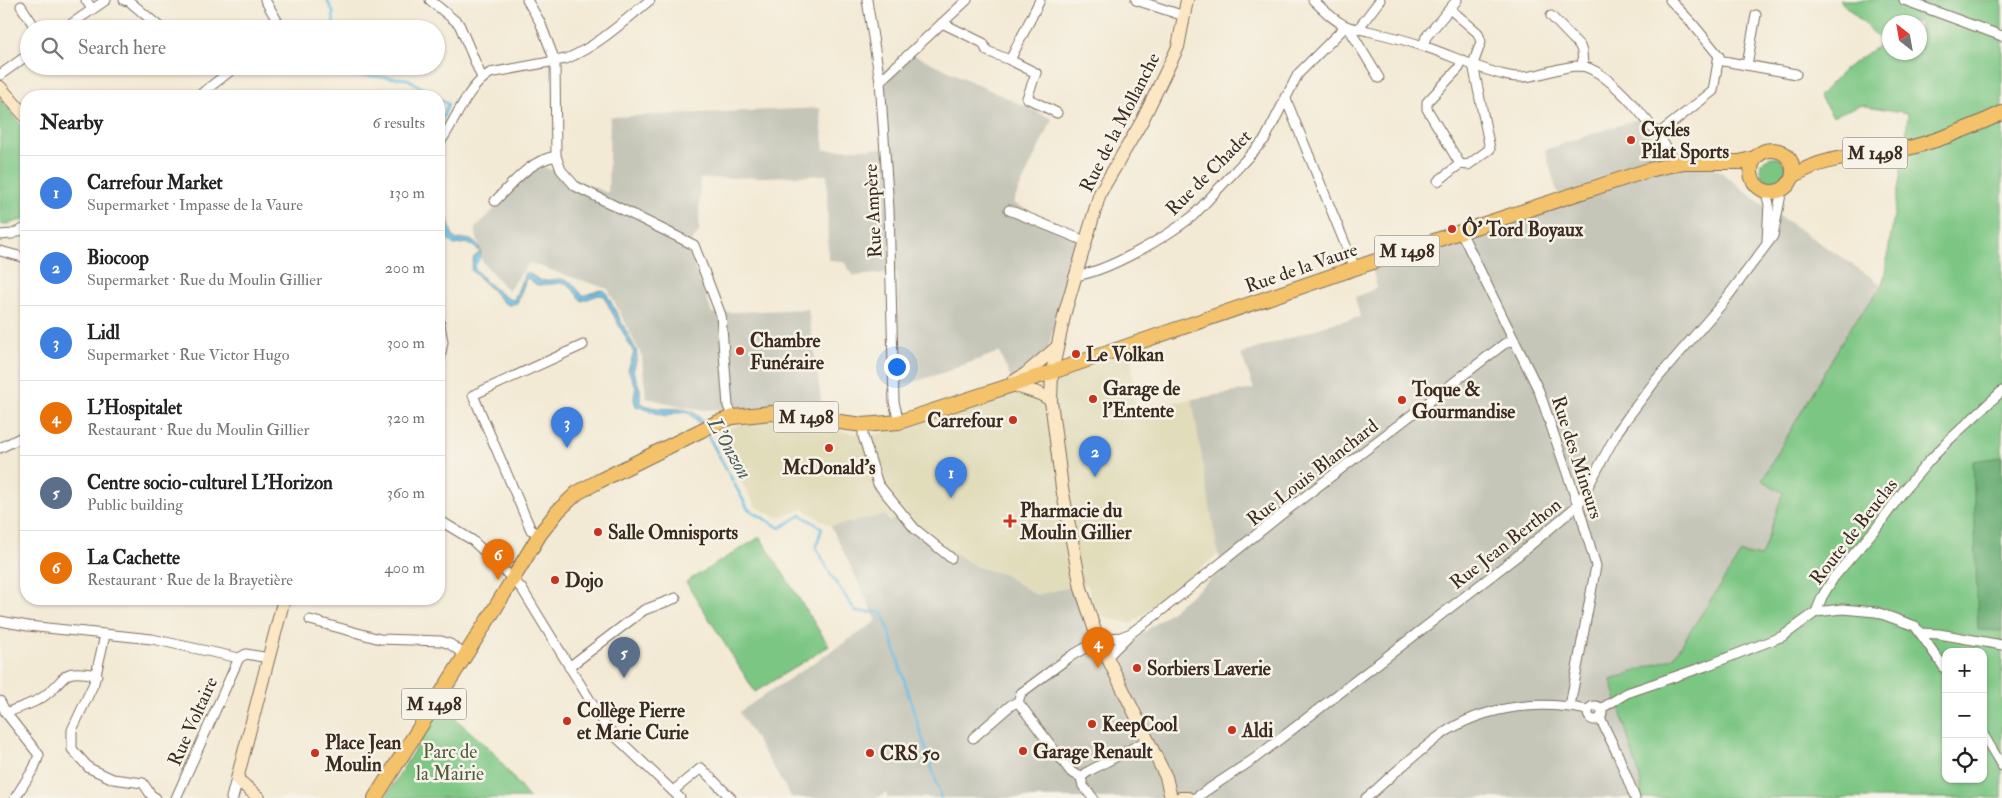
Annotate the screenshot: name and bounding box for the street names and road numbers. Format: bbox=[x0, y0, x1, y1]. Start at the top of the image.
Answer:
street label: Rue de la Mollanche bbox=[1074, 49, 1165, 196]
street label: Rue de Chadet bbox=[1161, 125, 1257, 221]
road number: M 1498 bbox=[1842, 138, 1908, 168]
street label: Rue Ampère bbox=[859, 163, 888, 259]
road number: M 1498 bbox=[1374, 236, 1440, 266]
street label: Rue de la Vaure bbox=[1242, 237, 1361, 298]
street label: Rue des Mineurs bbox=[1546, 393, 1608, 522]
road number: M 1498 bbox=[774, 402, 838, 432]
street label: Rue Louis Blanchard bbox=[1242, 414, 1384, 532]
street label: Route de Beuclas bbox=[1805, 473, 1903, 590]
street label: Rue Jean Berthon bbox=[1445, 493, 1566, 595]
street label: Rue Voltaire bbox=[163, 673, 223, 770]
road number: M 1498 bbox=[402, 689, 466, 720]

